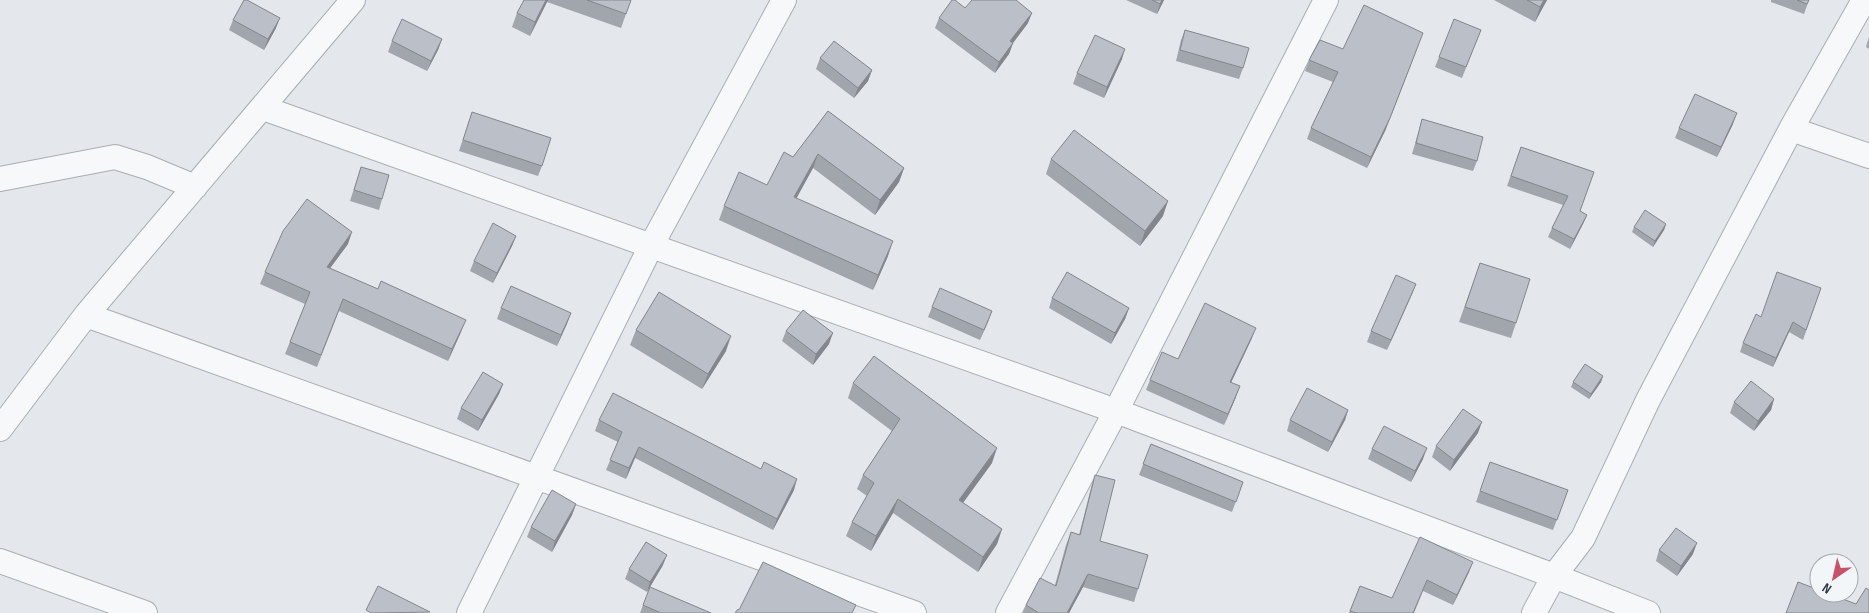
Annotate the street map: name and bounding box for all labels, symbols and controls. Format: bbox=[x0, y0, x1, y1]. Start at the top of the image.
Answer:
north arrow bbox=[1809, 553, 1859, 603]
text: N bbox=[1819, 579, 1835, 598]

